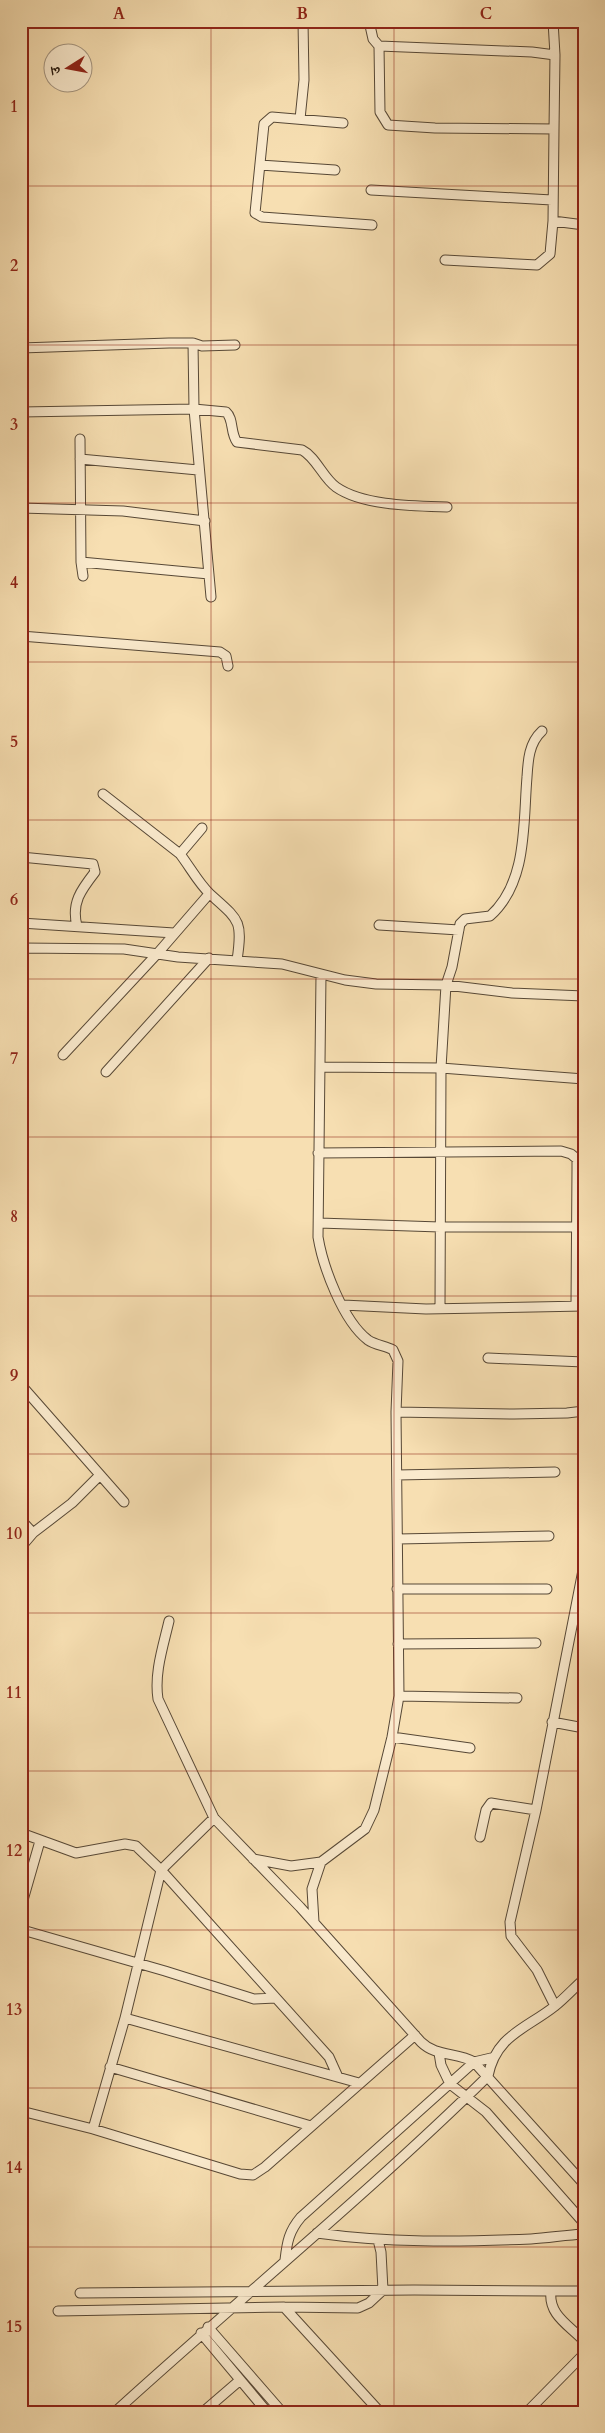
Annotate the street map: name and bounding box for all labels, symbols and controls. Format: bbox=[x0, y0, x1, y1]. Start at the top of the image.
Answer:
text: A bbox=[113, 3, 125, 25]
text: B bbox=[296, 3, 308, 25]
text: C bbox=[480, 3, 492, 25]
north arrow bbox=[42, 42, 92, 92]
text: उ bbox=[46, 64, 66, 77]
text: 1 bbox=[10, 96, 18, 118]
text: 2 bbox=[10, 255, 18, 277]
text: 3 bbox=[10, 414, 18, 436]
text: 4 bbox=[10, 572, 18, 594]
text: 5 bbox=[10, 731, 18, 753]
text: 6 bbox=[10, 889, 18, 911]
text: 7 bbox=[10, 1048, 18, 1070]
text: 8 bbox=[10, 1206, 18, 1228]
text: 9 bbox=[10, 1365, 18, 1387]
text: 10 bbox=[6, 1523, 22, 1545]
text: 11 bbox=[6, 1682, 22, 1704]
text: 12 bbox=[6, 1840, 22, 1862]
text: 13 bbox=[6, 1999, 22, 2021]
text: 14 bbox=[6, 2157, 22, 2179]
text: 15 bbox=[6, 2316, 22, 2338]

